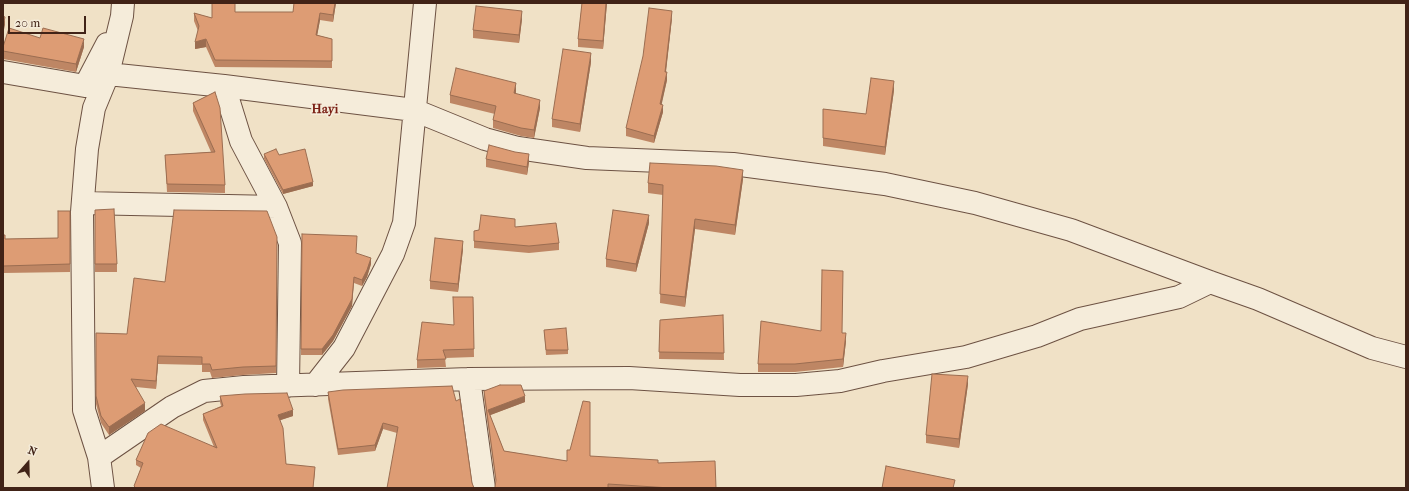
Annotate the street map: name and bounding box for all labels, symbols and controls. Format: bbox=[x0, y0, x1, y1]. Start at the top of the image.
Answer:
scale bar bbox=[10, 8, 88, 34]
text: 20 m bbox=[15, 16, 40, 30]
district label: Hayi bbox=[312, 102, 338, 118]
north arrow bbox=[8, 443, 48, 483]
text: N bbox=[26, 444, 38, 459]

